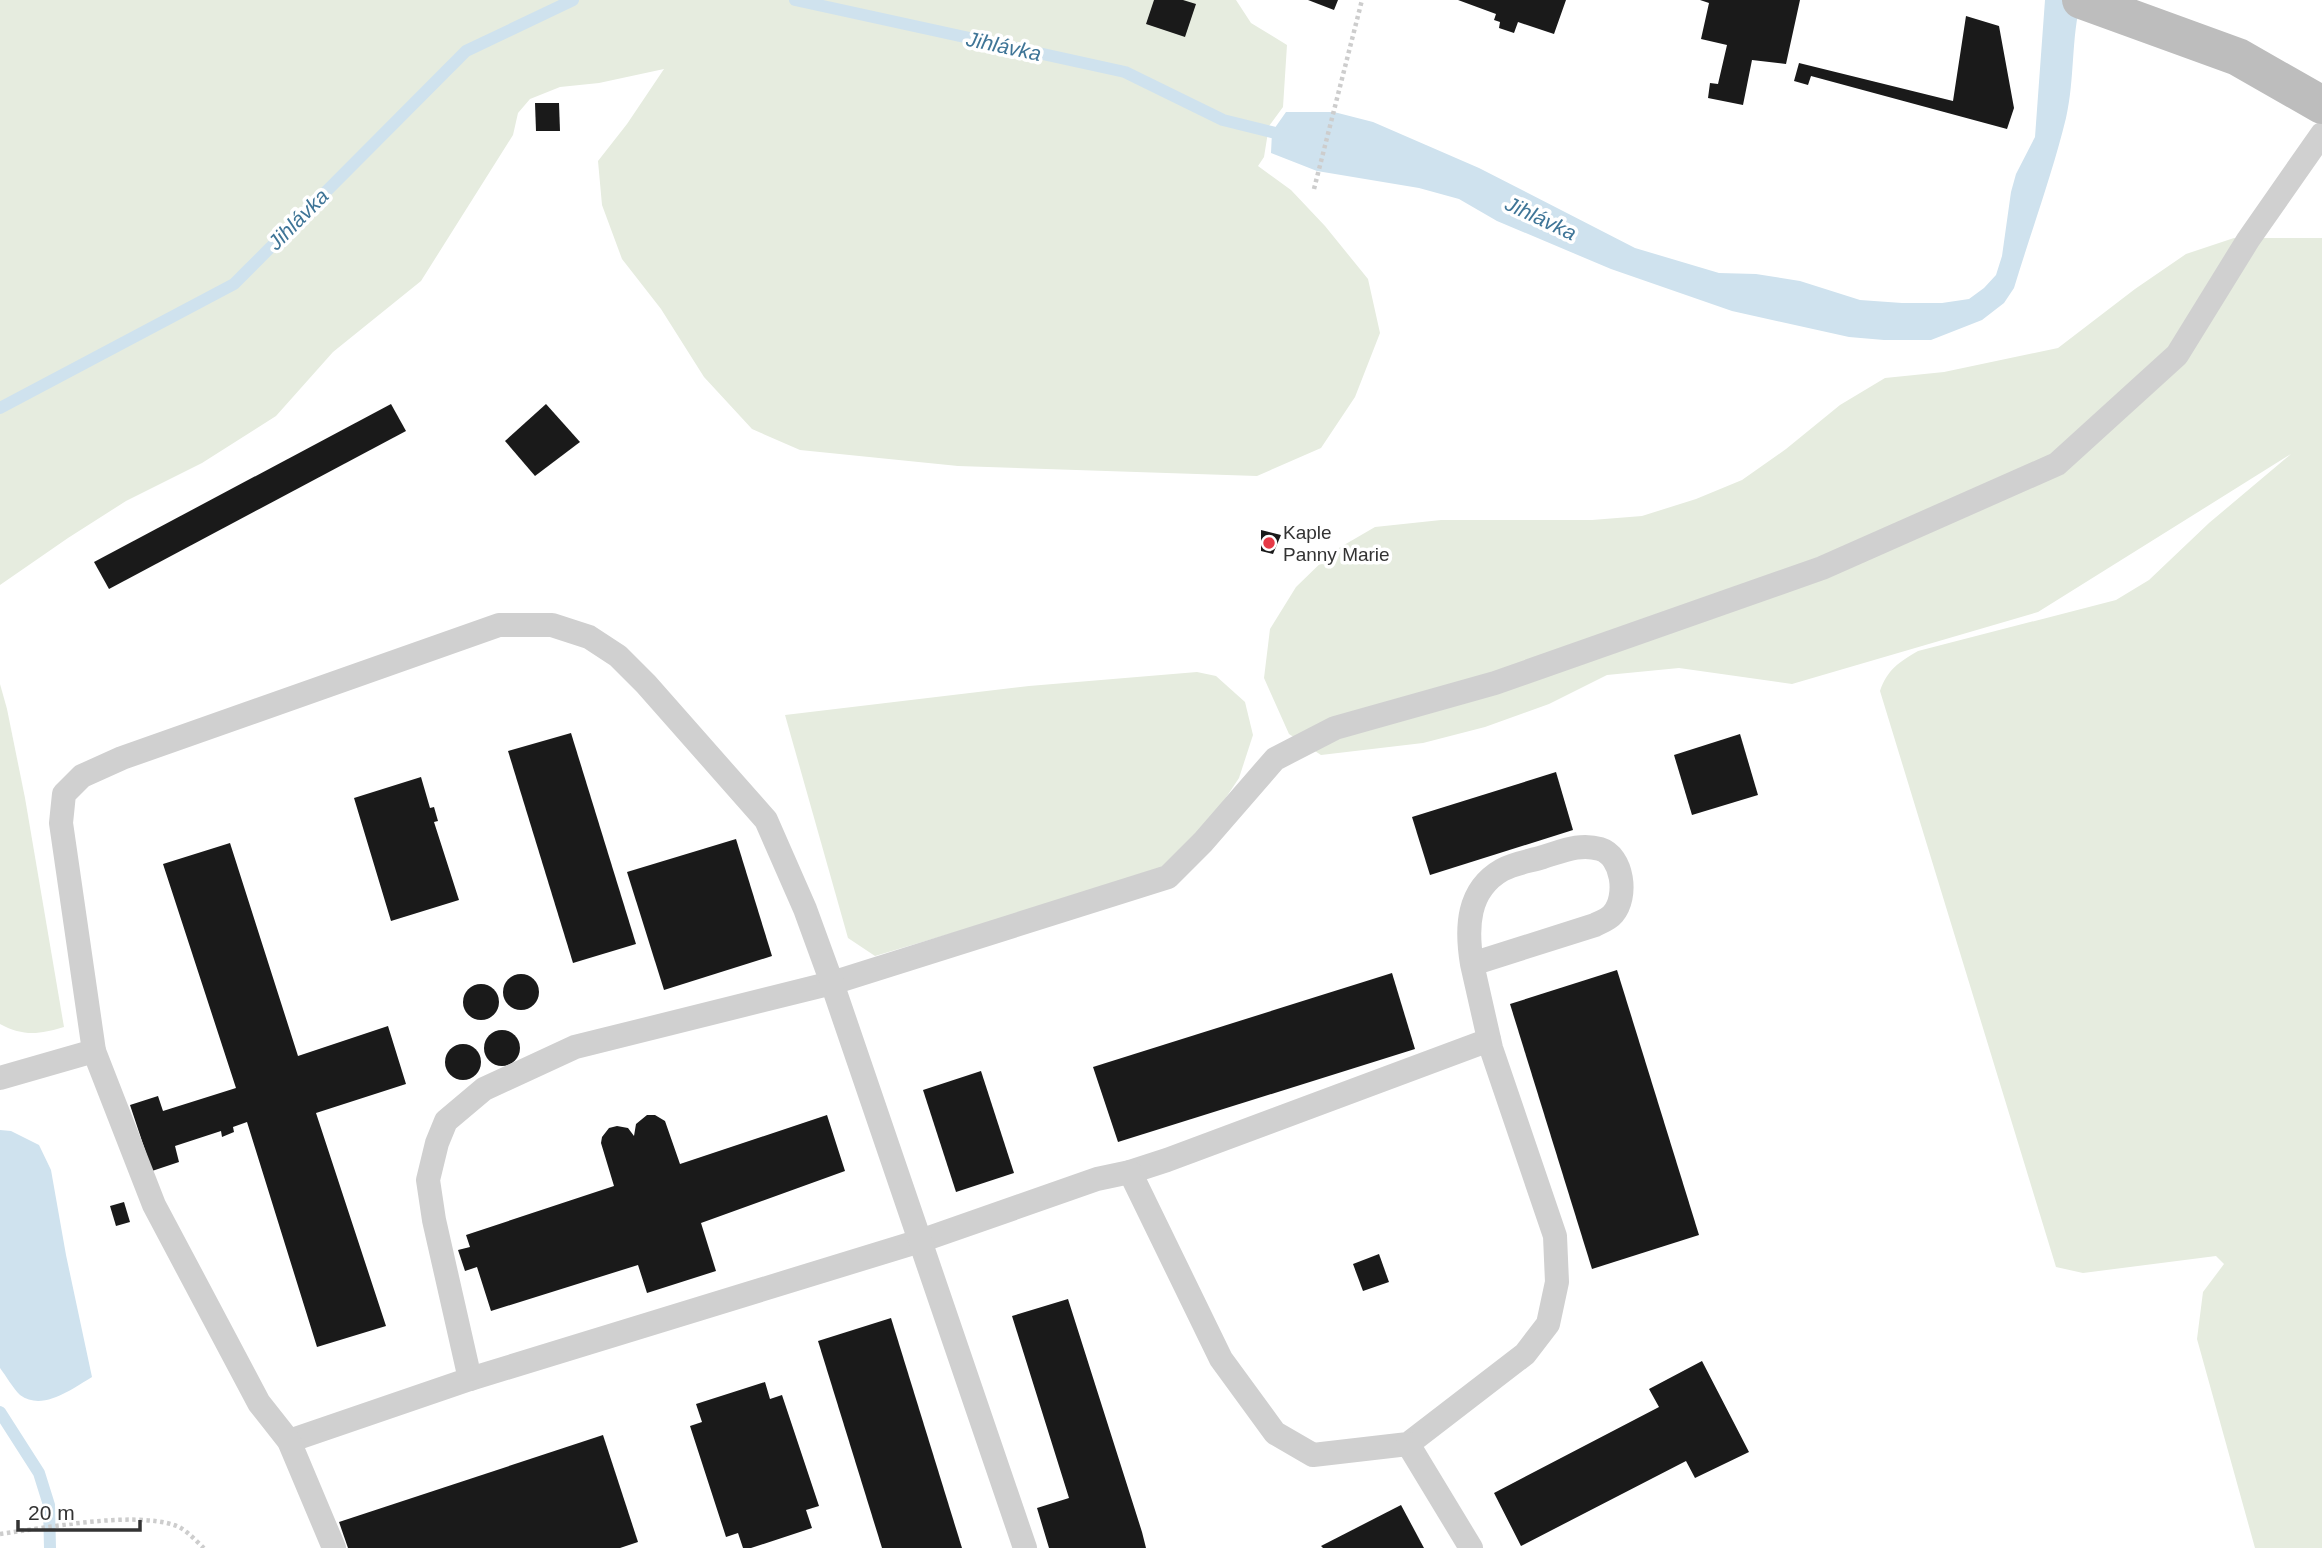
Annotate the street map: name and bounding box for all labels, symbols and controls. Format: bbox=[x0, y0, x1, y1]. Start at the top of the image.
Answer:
water label: Jihlávka bbox=[964, 27, 1043, 65]
water label: Jihlávka bbox=[262, 184, 333, 255]
water label: Jihlávka bbox=[1501, 191, 1580, 244]
place label: Kaple Panny Marie bbox=[1283, 522, 1390, 565]
marker: Kaple Panny Marie bbox=[1261, 535, 1277, 551]
scale bar bbox=[18, 1488, 140, 1532]
text: 20 m bbox=[28, 1501, 75, 1524]

